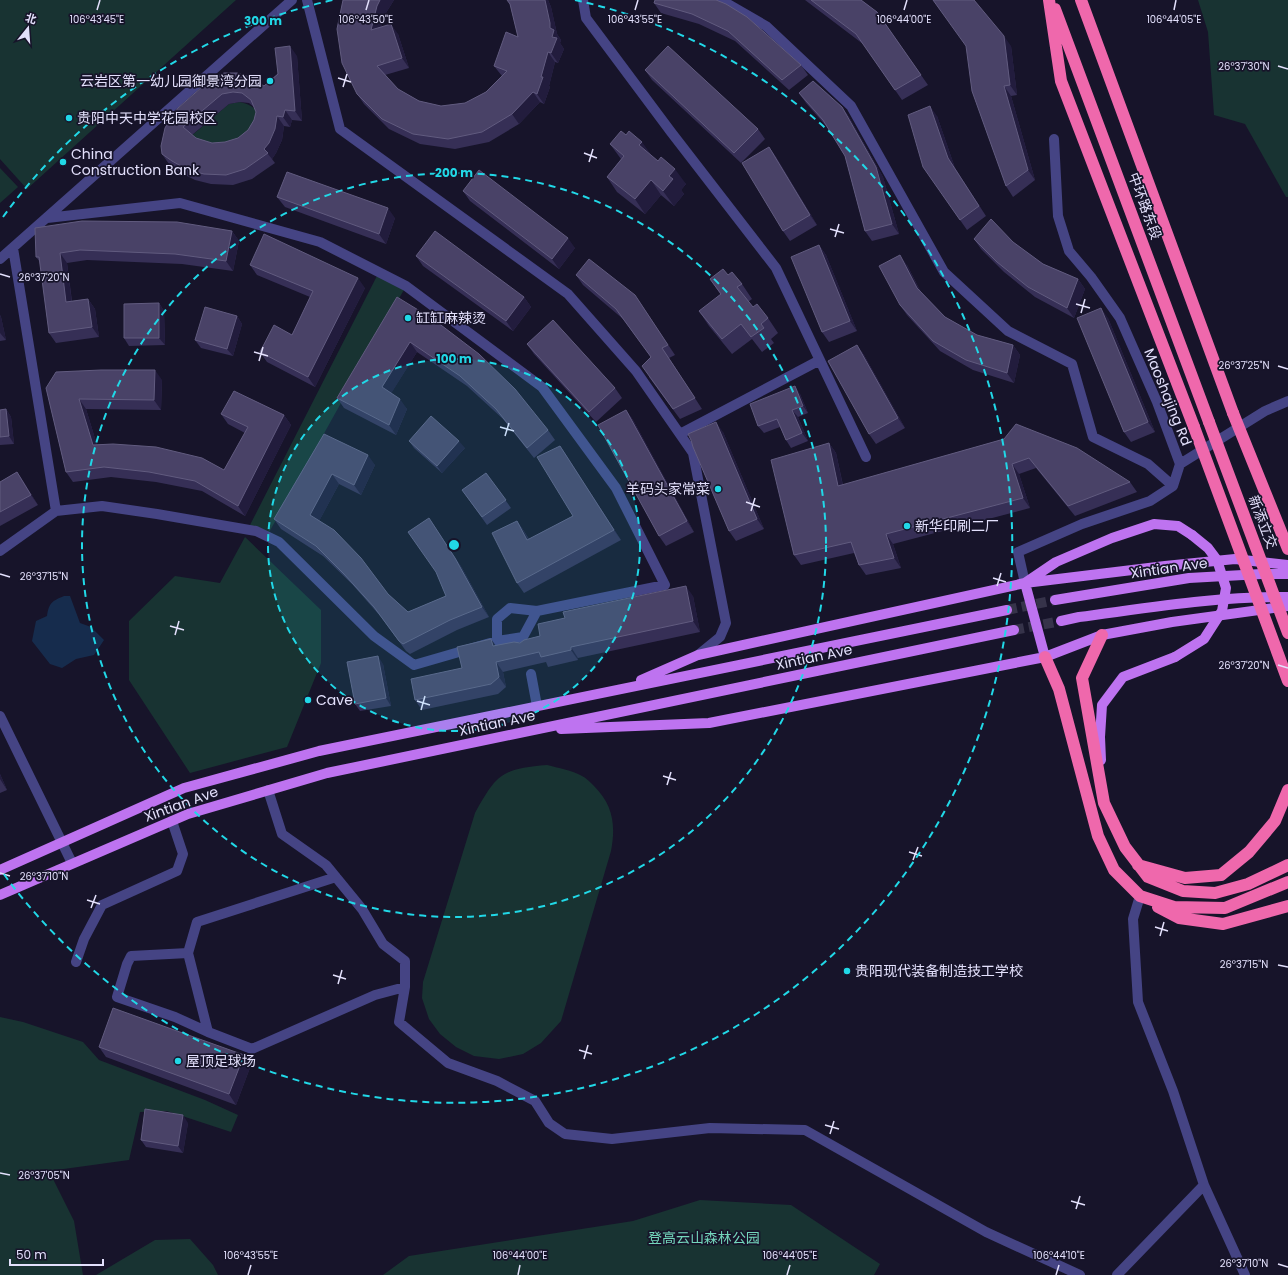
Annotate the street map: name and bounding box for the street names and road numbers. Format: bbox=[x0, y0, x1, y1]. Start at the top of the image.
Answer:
street label: 中环路东段 bbox=[1124, 170, 1166, 242]
street label: Maoshajing Rd bbox=[1139, 345, 1197, 449]
street label: 新添立交 bbox=[1244, 492, 1282, 552]
street label: Xintian Ave bbox=[1129, 553, 1209, 583]
street label: Xintian Ave bbox=[774, 639, 854, 675]
street label: Xintian Ave bbox=[457, 705, 537, 741]
street label: Xintian Ave bbox=[141, 781, 221, 827]

